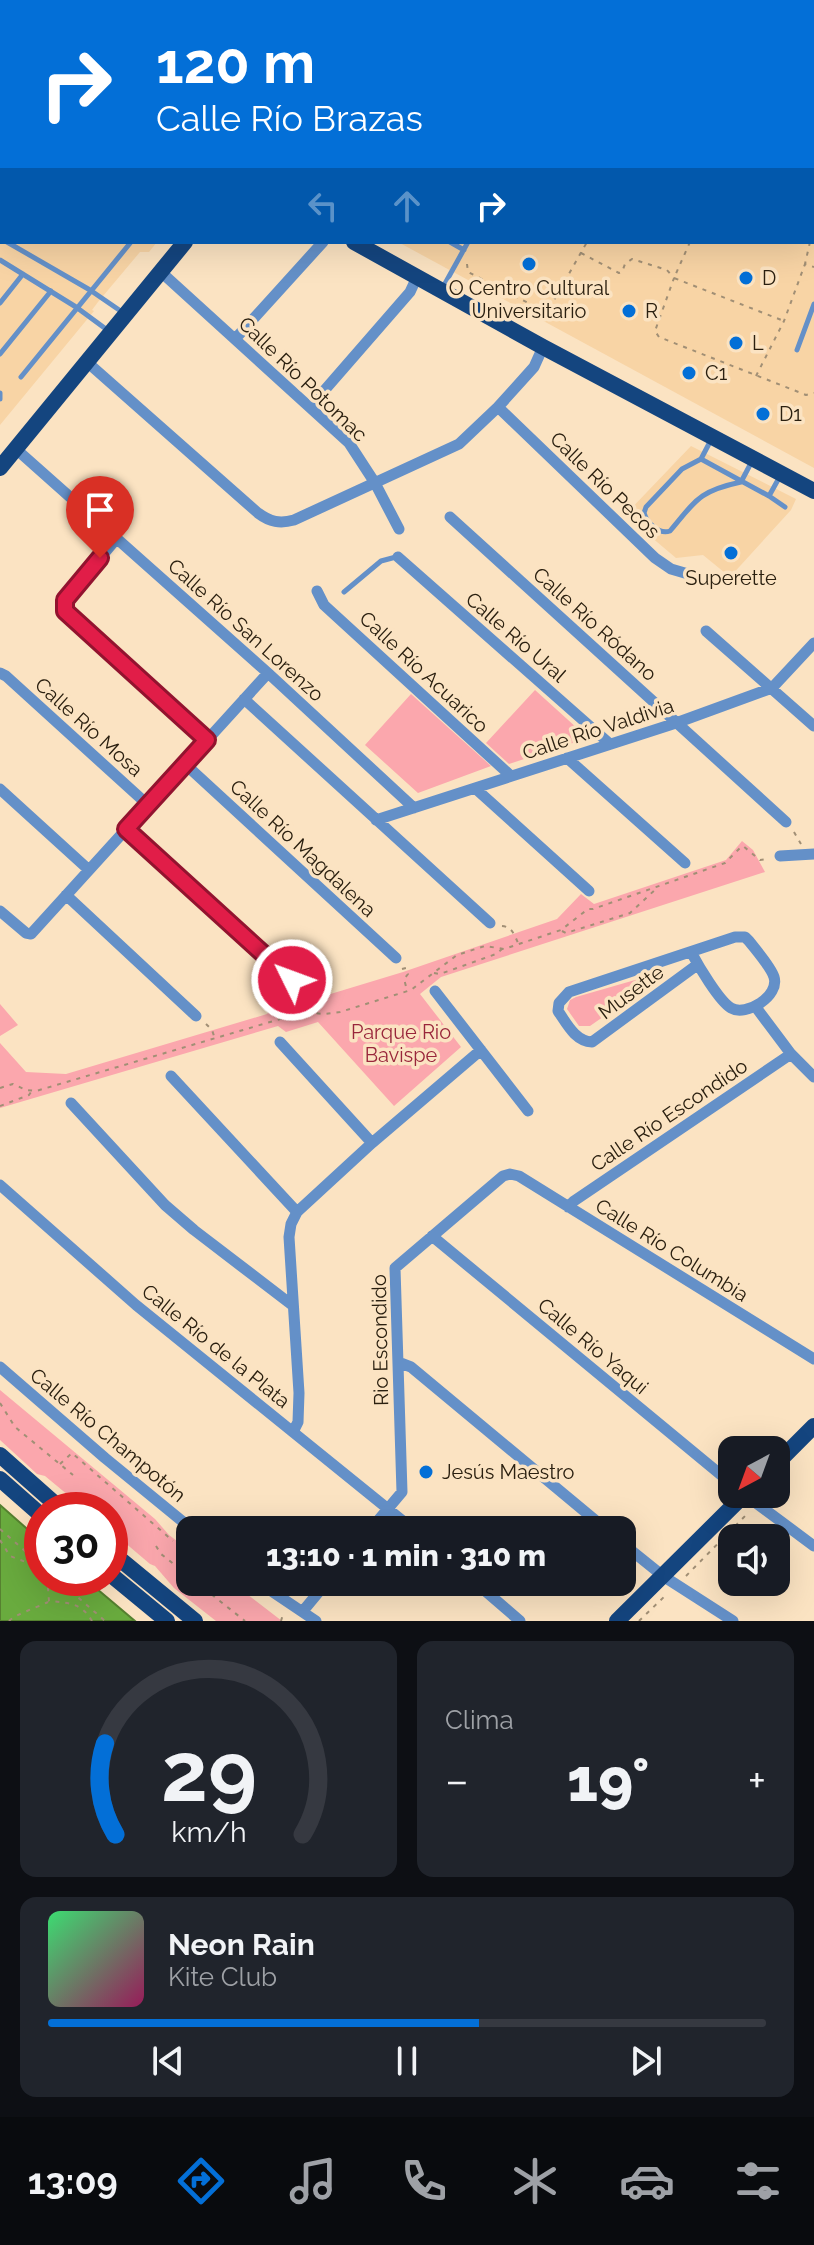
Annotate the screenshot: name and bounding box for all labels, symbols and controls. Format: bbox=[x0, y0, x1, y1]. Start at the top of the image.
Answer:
text: 120 m bbox=[156, 30, 315, 96]
icon: right bbox=[24, 32, 128, 136]
text: Calle Río Brazas bbox=[156, 97, 423, 139]
icon: left bbox=[301, 184, 345, 228]
icon: ahead bbox=[385, 184, 429, 228]
icon: right bbox=[469, 184, 513, 228]
marker: O Centro Cultural Universitario bbox=[520, 255, 538, 273]
place label: D bbox=[762, 266, 776, 290]
marker: D bbox=[737, 269, 755, 287]
place label: O Centro Cultural Universitario bbox=[449, 276, 610, 323]
place label: R bbox=[645, 299, 658, 323]
marker: R bbox=[620, 302, 638, 320]
street label: Calle Río Potomac bbox=[234, 312, 372, 446]
place label: L bbox=[752, 331, 764, 355]
marker: L bbox=[727, 334, 745, 352]
place label: C1 bbox=[705, 361, 728, 385]
marker: C1 bbox=[680, 364, 698, 382]
place label: D1 bbox=[779, 402, 802, 426]
marker: D1 bbox=[754, 405, 772, 423]
street label: Calle Río Pecos bbox=[545, 427, 665, 543]
pin bbox=[66, 476, 134, 558]
icon: arrive bbox=[78, 488, 122, 532]
marker: Superette bbox=[722, 544, 740, 562]
street label: Calle Río San Lorenzo bbox=[163, 554, 329, 706]
street label: Calle Río Ródano bbox=[528, 562, 662, 686]
place label: Superette bbox=[685, 566, 777, 590]
street label: Calle Río Ural bbox=[461, 587, 571, 687]
street label: Calle Río Acuarico bbox=[355, 606, 493, 738]
street label: Calle Río Mosa bbox=[30, 672, 148, 782]
street label: Calle Río Valdivia bbox=[519, 693, 677, 765]
street label: Calle Río Magdalena bbox=[225, 774, 381, 922]
position arrow bbox=[250, 938, 334, 1022]
street label: Musette bbox=[594, 959, 669, 1024]
park label: Parque Rio Bavispe bbox=[351, 1020, 451, 1067]
street label: Calle Río Escondido bbox=[586, 1054, 752, 1176]
street label: Calle Río Columbia bbox=[591, 1193, 753, 1307]
street label: Rio Escondido bbox=[367, 1274, 393, 1406]
street label: Calle Río de la Plata bbox=[137, 1279, 295, 1413]
street label: Calle Río Yaqui bbox=[533, 1293, 653, 1399]
street label: Calle Río Champotón bbox=[25, 1363, 191, 1507]
north arrow bbox=[718, 1436, 790, 1508]
map controls bbox=[718, 1436, 790, 1596]
place label: Jesús Maestro bbox=[442, 1460, 575, 1484]
marker: Jesús Maestro bbox=[417, 1463, 435, 1481]
speed limit sign: 30 bbox=[24, 1492, 128, 1596]
button: sound bbox=[718, 1524, 790, 1596]
text: 13:10 · 1 min · 310 m bbox=[266, 1538, 546, 1573]
text: Clima bbox=[445, 1705, 514, 1735]
text: 29 bbox=[161, 1723, 256, 1820]
text: 19° bbox=[567, 1745, 649, 1815]
text: − bbox=[445, 1755, 469, 1806]
text: + bbox=[748, 1755, 766, 1806]
text: km/h bbox=[171, 1815, 246, 1849]
text: Neon Rain bbox=[168, 1927, 315, 1962]
text: Kite Club bbox=[168, 1962, 277, 1992]
icon: previous bbox=[146, 2039, 190, 2083]
icon: pause bbox=[385, 2039, 429, 2083]
icon: next bbox=[624, 2039, 668, 2083]
icon: directions bbox=[173, 2153, 229, 2209]
icon: music bbox=[285, 2153, 341, 2209]
icon: phone bbox=[396, 2153, 452, 2209]
icon: climate bbox=[507, 2153, 563, 2209]
icon: car bbox=[619, 2153, 675, 2209]
icon: filters bbox=[730, 2153, 786, 2209]
text: 13:09 bbox=[28, 2160, 118, 2202]

